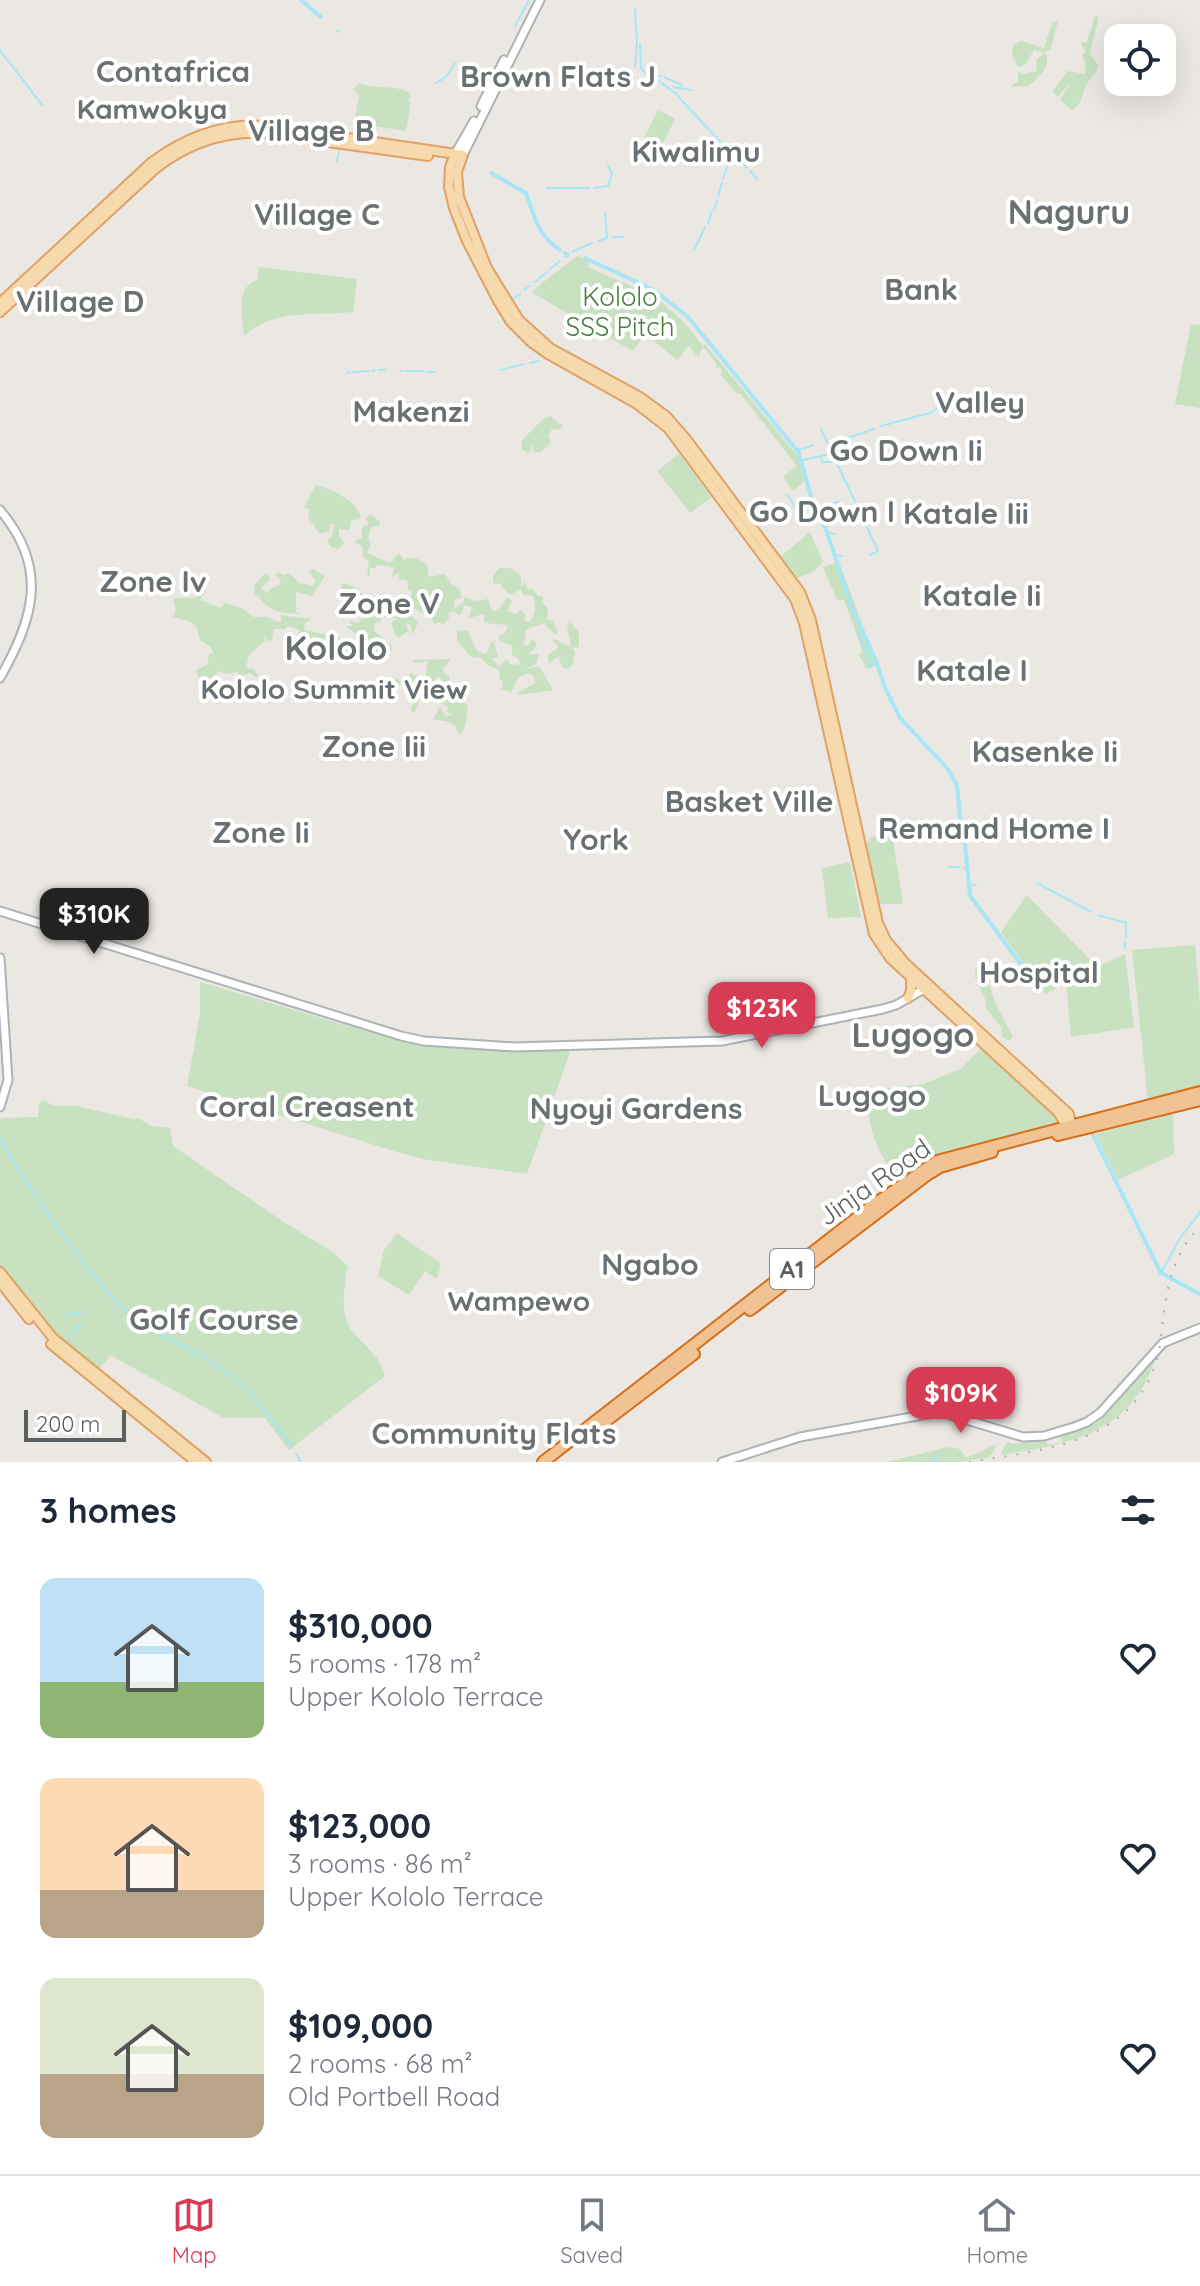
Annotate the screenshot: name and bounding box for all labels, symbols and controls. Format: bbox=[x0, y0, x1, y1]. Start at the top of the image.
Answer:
map controls bbox=[1104, 24, 1176, 96]
button: locate bbox=[1104, 24, 1176, 96]
district label: Contafrica bbox=[96, 52, 250, 90]
district label: Brown Flats J bbox=[460, 57, 656, 95]
district label: Kamwokya bbox=[77, 91, 227, 126]
district label: Village B bbox=[248, 111, 374, 149]
district label: Kiwalimu bbox=[631, 132, 761, 170]
district label: Naguru bbox=[1008, 190, 1130, 233]
district label: Village C bbox=[254, 195, 380, 233]
district label: Bank bbox=[884, 270, 958, 308]
park label: Kololo SSS Pitch bbox=[566, 280, 674, 343]
district label: Village D bbox=[16, 282, 144, 320]
district label: Valley bbox=[935, 383, 1025, 421]
district label: Makenzi bbox=[353, 392, 470, 430]
district label: Go Down Ii bbox=[829, 431, 983, 469]
district label: Go Down I bbox=[749, 492, 895, 530]
district label: Katale Iii bbox=[903, 494, 1029, 532]
district label: Zone Iv bbox=[99, 562, 207, 600]
district label: Katale Ii bbox=[923, 576, 1041, 614]
district label: Zone V bbox=[338, 584, 440, 622]
district label: Kololo bbox=[285, 626, 387, 669]
district label: Katale I bbox=[916, 651, 1028, 689]
district label: Kololo Summit View bbox=[201, 671, 467, 706]
district label: Zone Iii bbox=[322, 727, 426, 765]
district label: Kasenke Ii bbox=[972, 732, 1118, 770]
district label: Basket Ville bbox=[665, 782, 833, 820]
district label: Remand Home I bbox=[878, 809, 1110, 847]
district label: Zone Ii bbox=[212, 813, 310, 851]
district label: York bbox=[563, 820, 629, 858]
pin: $310K bbox=[38, 888, 150, 956]
text: $310K bbox=[58, 897, 130, 930]
district label: Hospital bbox=[979, 953, 1099, 991]
pin: $123K bbox=[706, 982, 818, 1050]
text: $123K bbox=[726, 991, 798, 1024]
district label: Lugogo bbox=[851, 1013, 975, 1056]
district label: Lugogo bbox=[818, 1076, 926, 1114]
district label: Coral Creasent bbox=[199, 1087, 415, 1125]
district label: Nyoyi Gardens bbox=[530, 1089, 742, 1127]
street label: Jinja Road bbox=[811, 1131, 937, 1233]
district label: Ngabo bbox=[601, 1245, 699, 1283]
road number: A1 bbox=[770, 1249, 814, 1289]
district label: Wampewo bbox=[448, 1283, 590, 1318]
district label: Golf Course bbox=[129, 1300, 299, 1338]
pin: $109K bbox=[905, 1367, 1017, 1435]
text: $109K bbox=[924, 1376, 998, 1409]
scale bar bbox=[24, 1406, 126, 1442]
text: 200 m bbox=[36, 1410, 100, 1438]
district label: Community Flats bbox=[372, 1414, 616, 1452]
icon: filters bbox=[1116, 1488, 1160, 1532]
text: 3 homes bbox=[40, 1489, 177, 1532]
text: $310,000 bbox=[288, 1604, 433, 1647]
icon: home bbox=[104, 1610, 200, 1706]
icon: heart bbox=[1116, 1636, 1160, 1680]
text: 5 rooms · 178 m² bbox=[288, 1647, 481, 1680]
text: Upper Kololo Terrace bbox=[288, 1680, 543, 1713]
text: $123,000 bbox=[288, 1804, 431, 1847]
icon: home bbox=[104, 1810, 200, 1906]
icon: heart bbox=[1116, 1836, 1160, 1880]
text: 3 rooms · 86 m² bbox=[288, 1847, 472, 1880]
text: Upper Kololo Terrace bbox=[288, 1880, 543, 1913]
text: $109,000 bbox=[288, 2004, 433, 2047]
icon: home bbox=[104, 2010, 200, 2106]
icon: heart bbox=[1116, 2036, 1160, 2080]
text: 2 rooms · 68 m² bbox=[288, 2047, 473, 2080]
text: Old Portbell Road bbox=[288, 2080, 500, 2113]
tab: Map bbox=[172, 2193, 217, 2269]
tab: Saved bbox=[560, 2193, 623, 2269]
tab: Home bbox=[967, 2193, 1028, 2269]

